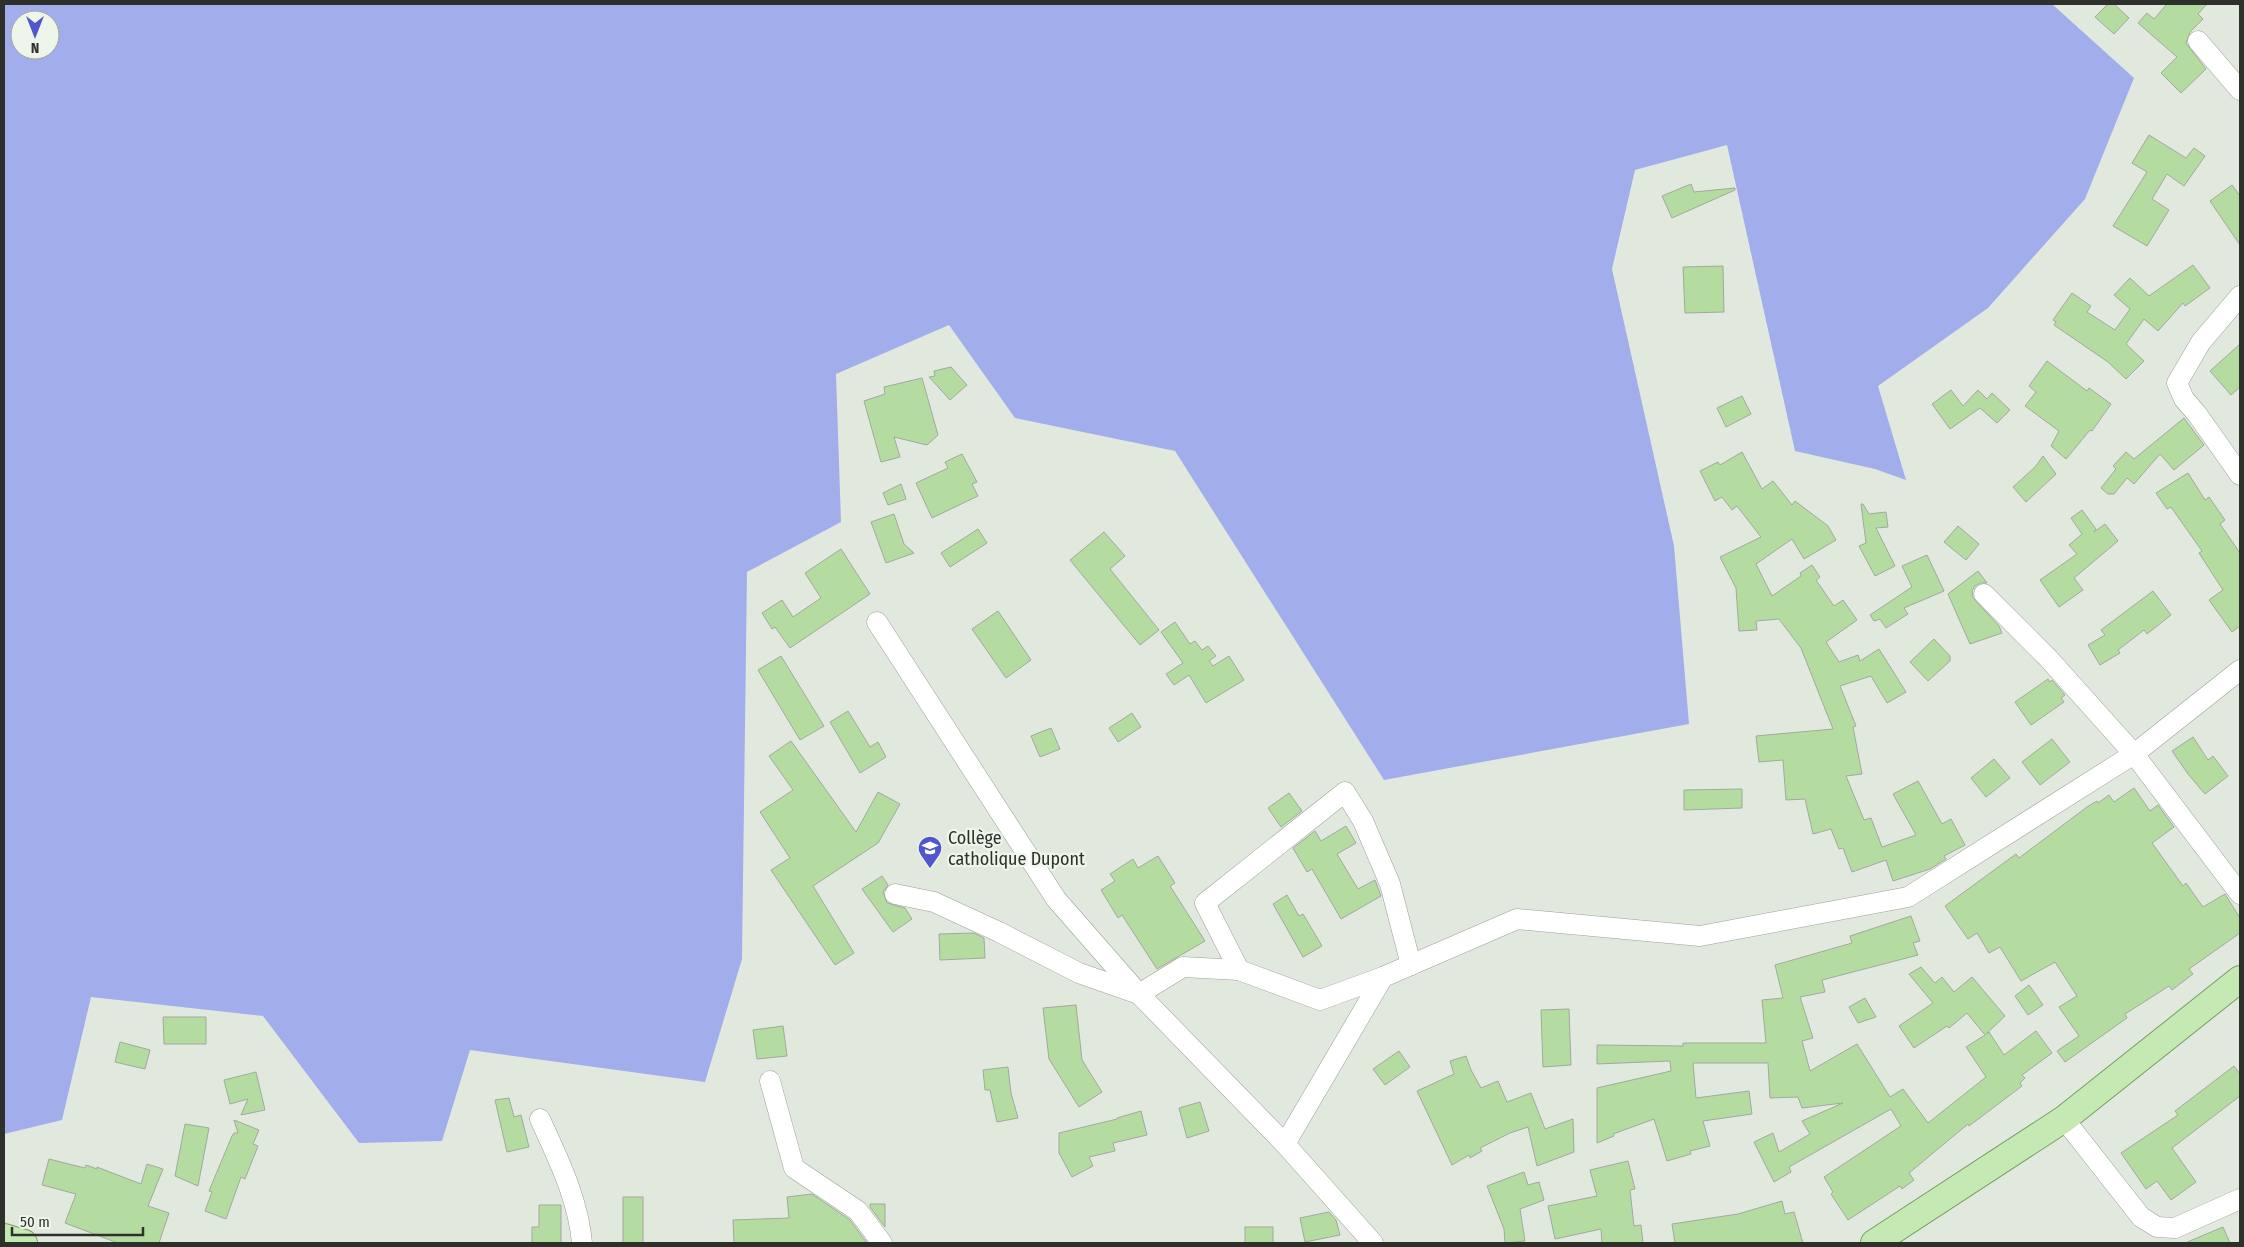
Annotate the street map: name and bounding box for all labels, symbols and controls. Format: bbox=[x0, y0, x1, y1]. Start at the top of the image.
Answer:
north arrow bbox=[10, 10, 60, 60]
text: N bbox=[31, 39, 39, 56]
place label: Collège catholique Dupont bbox=[948, 827, 1085, 870]
school or university icon: Collège catholique Dupont bbox=[917, 835, 943, 869]
scale bar bbox=[12, 1204, 144, 1236]
text: 50 m bbox=[20, 1213, 50, 1231]

